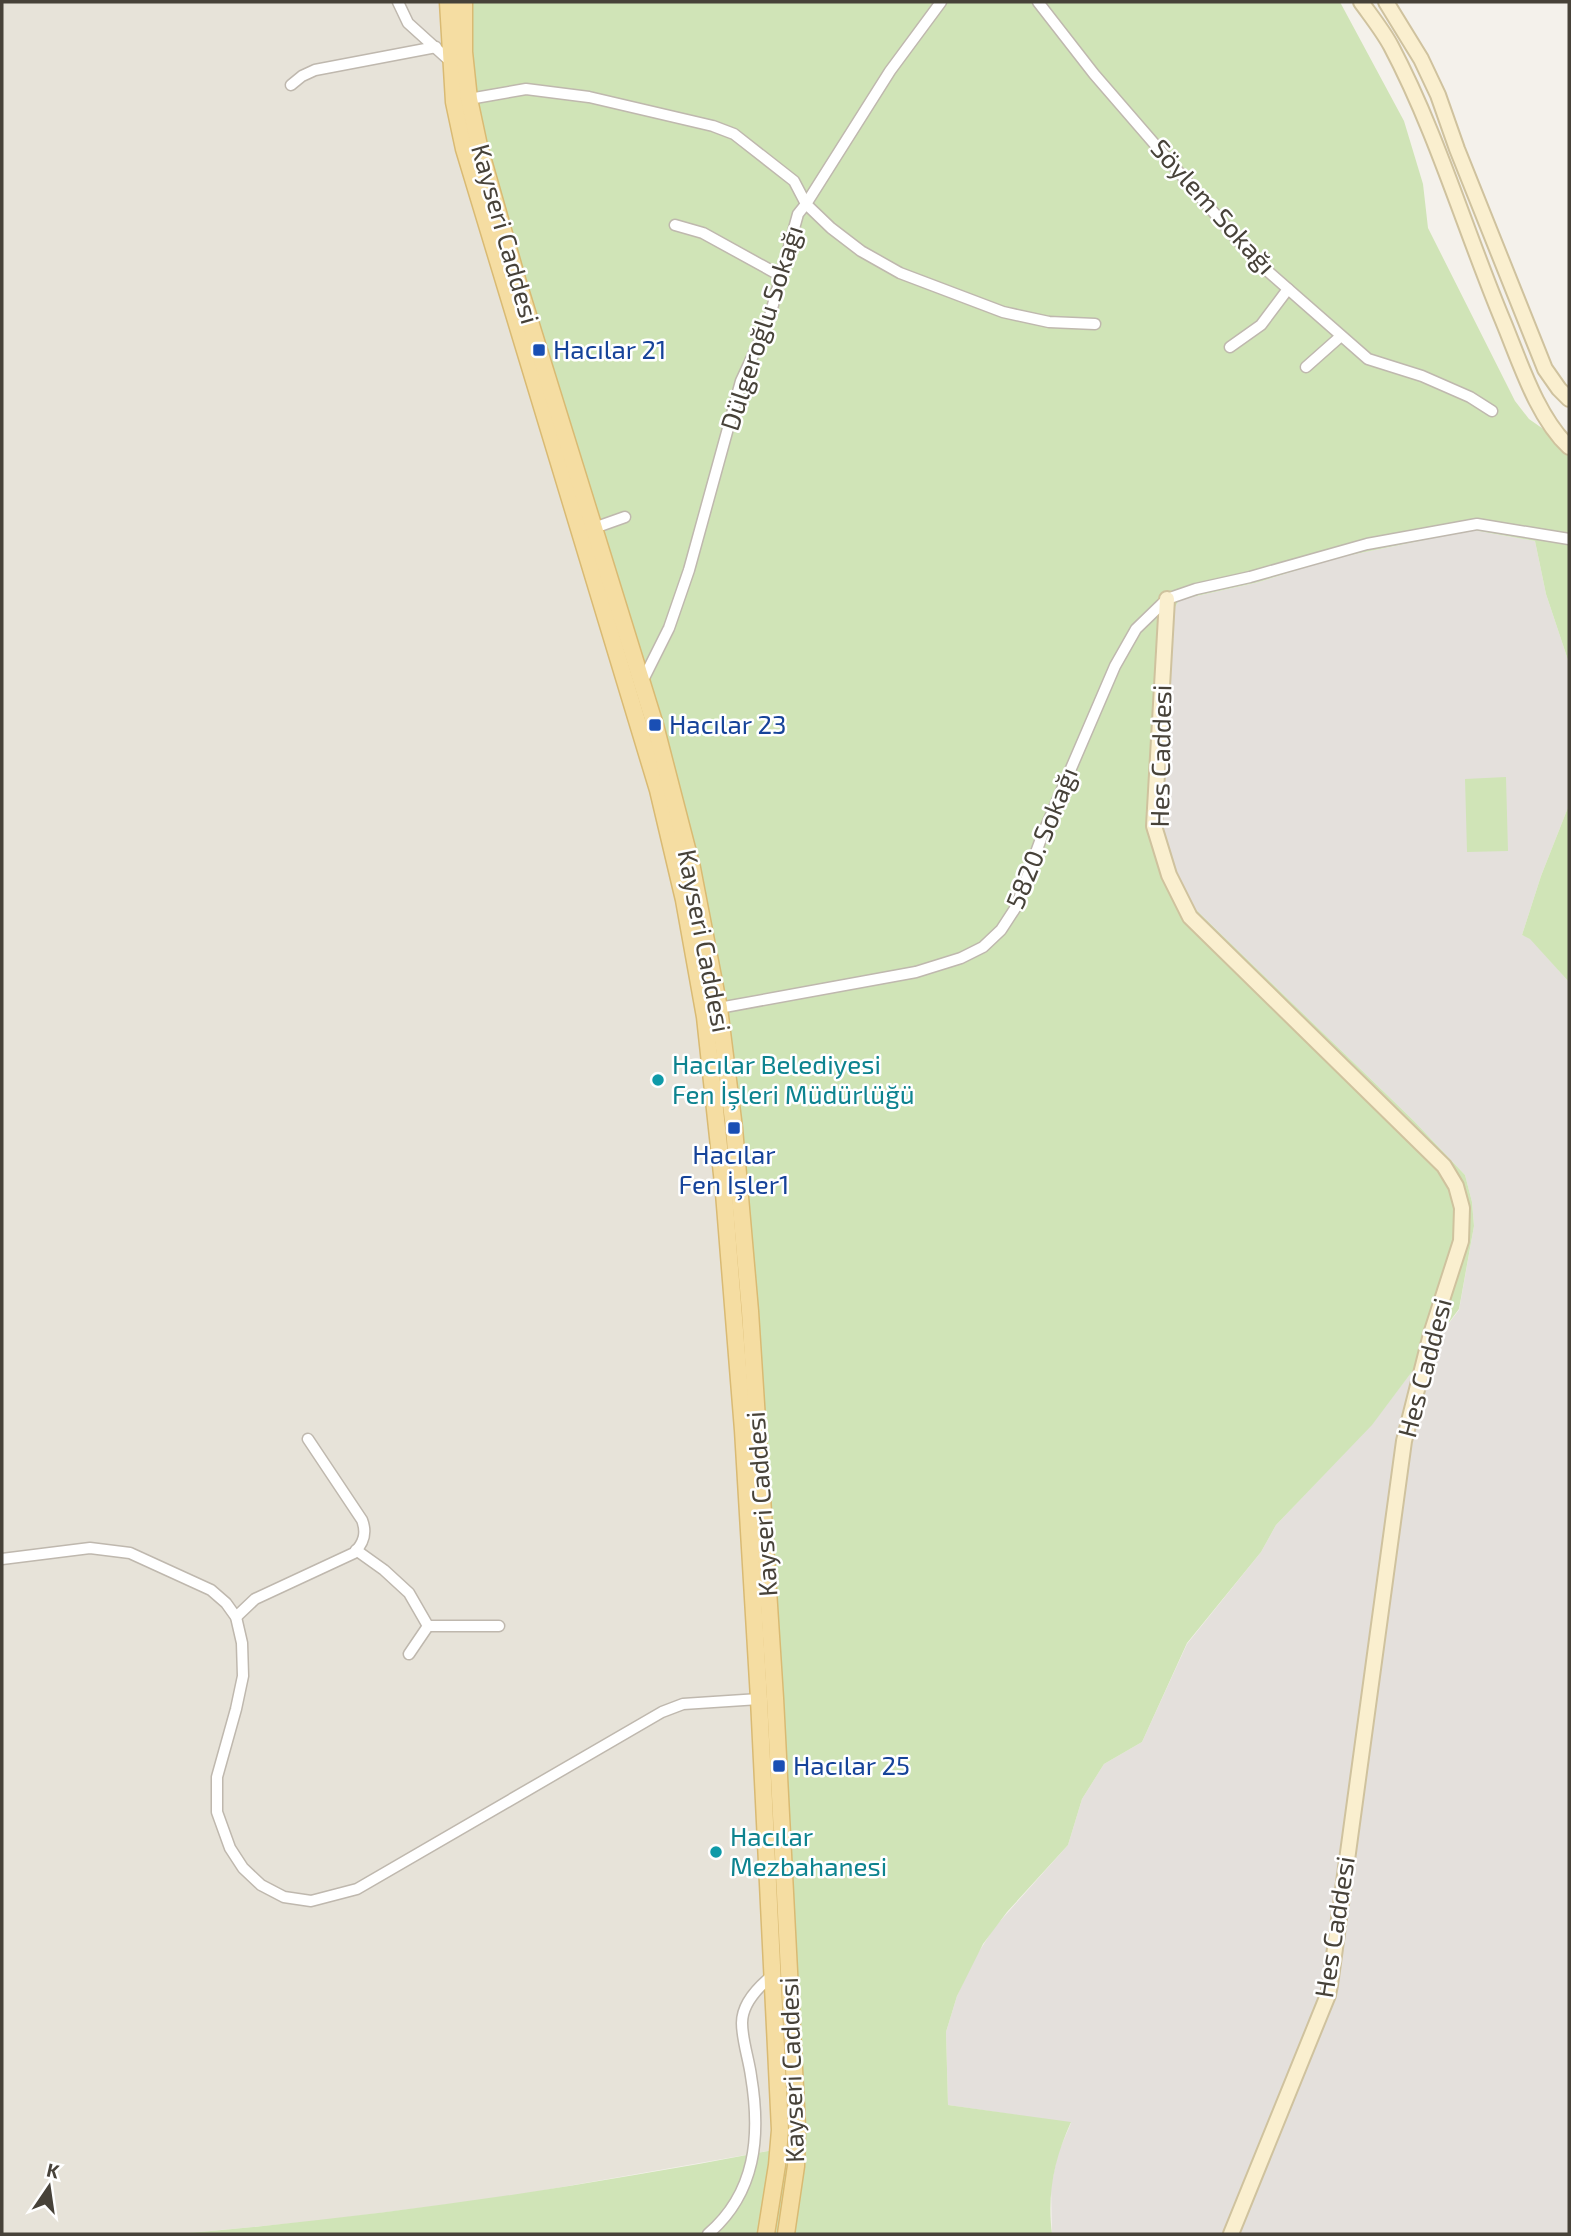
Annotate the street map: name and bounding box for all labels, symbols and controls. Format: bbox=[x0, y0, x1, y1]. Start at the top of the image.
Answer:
street label: Söylem Sokağı bbox=[1145, 132, 1283, 280]
street label: Kayseri Caddesi bbox=[466, 140, 547, 327]
street label: Dülgeroğlu Sokağı bbox=[713, 221, 808, 434]
place label: Hacılar 21 bbox=[553, 333, 666, 364]
marker: Hacılar 21 bbox=[531, 342, 547, 358]
street label: Hes Caddesi bbox=[1143, 684, 1176, 828]
place label: Hacılar 23 bbox=[669, 708, 787, 739]
marker: Hacılar 23 bbox=[647, 717, 663, 733]
street label: 5820. Sokağı bbox=[998, 762, 1083, 913]
street label: Kayseri Caddesi bbox=[673, 847, 738, 1035]
place label: Hacılar Belediyesi Fen İşleri Müdürlüğü bbox=[672, 1048, 914, 1111]
marker: Hacılar Belediyesi Fen İşleri Müdürlüğü bbox=[650, 1072, 666, 1088]
marker: Hacılar Fen İşler1 bbox=[726, 1120, 742, 1136]
place label: Hacılar Fen İşler1 bbox=[679, 1138, 789, 1201]
street label: Hes Caddesi bbox=[1390, 1295, 1457, 1441]
street label: Kayseri Caddesi bbox=[739, 1410, 782, 1598]
place label: Hacılar 25 bbox=[793, 1749, 910, 1780]
marker: Hacılar 25 bbox=[771, 1758, 787, 1774]
place label: Hacılar Mezbahanesi bbox=[730, 1820, 887, 1881]
marker: Hacılar Mezbahanesi bbox=[708, 1844, 724, 1860]
street label: Hes Caddesi bbox=[1307, 1854, 1360, 2000]
street label: Kayseri Caddesi bbox=[772, 1977, 809, 2163]
north arrow bbox=[14, 2152, 84, 2222]
text: K bbox=[44, 2157, 61, 2183]

